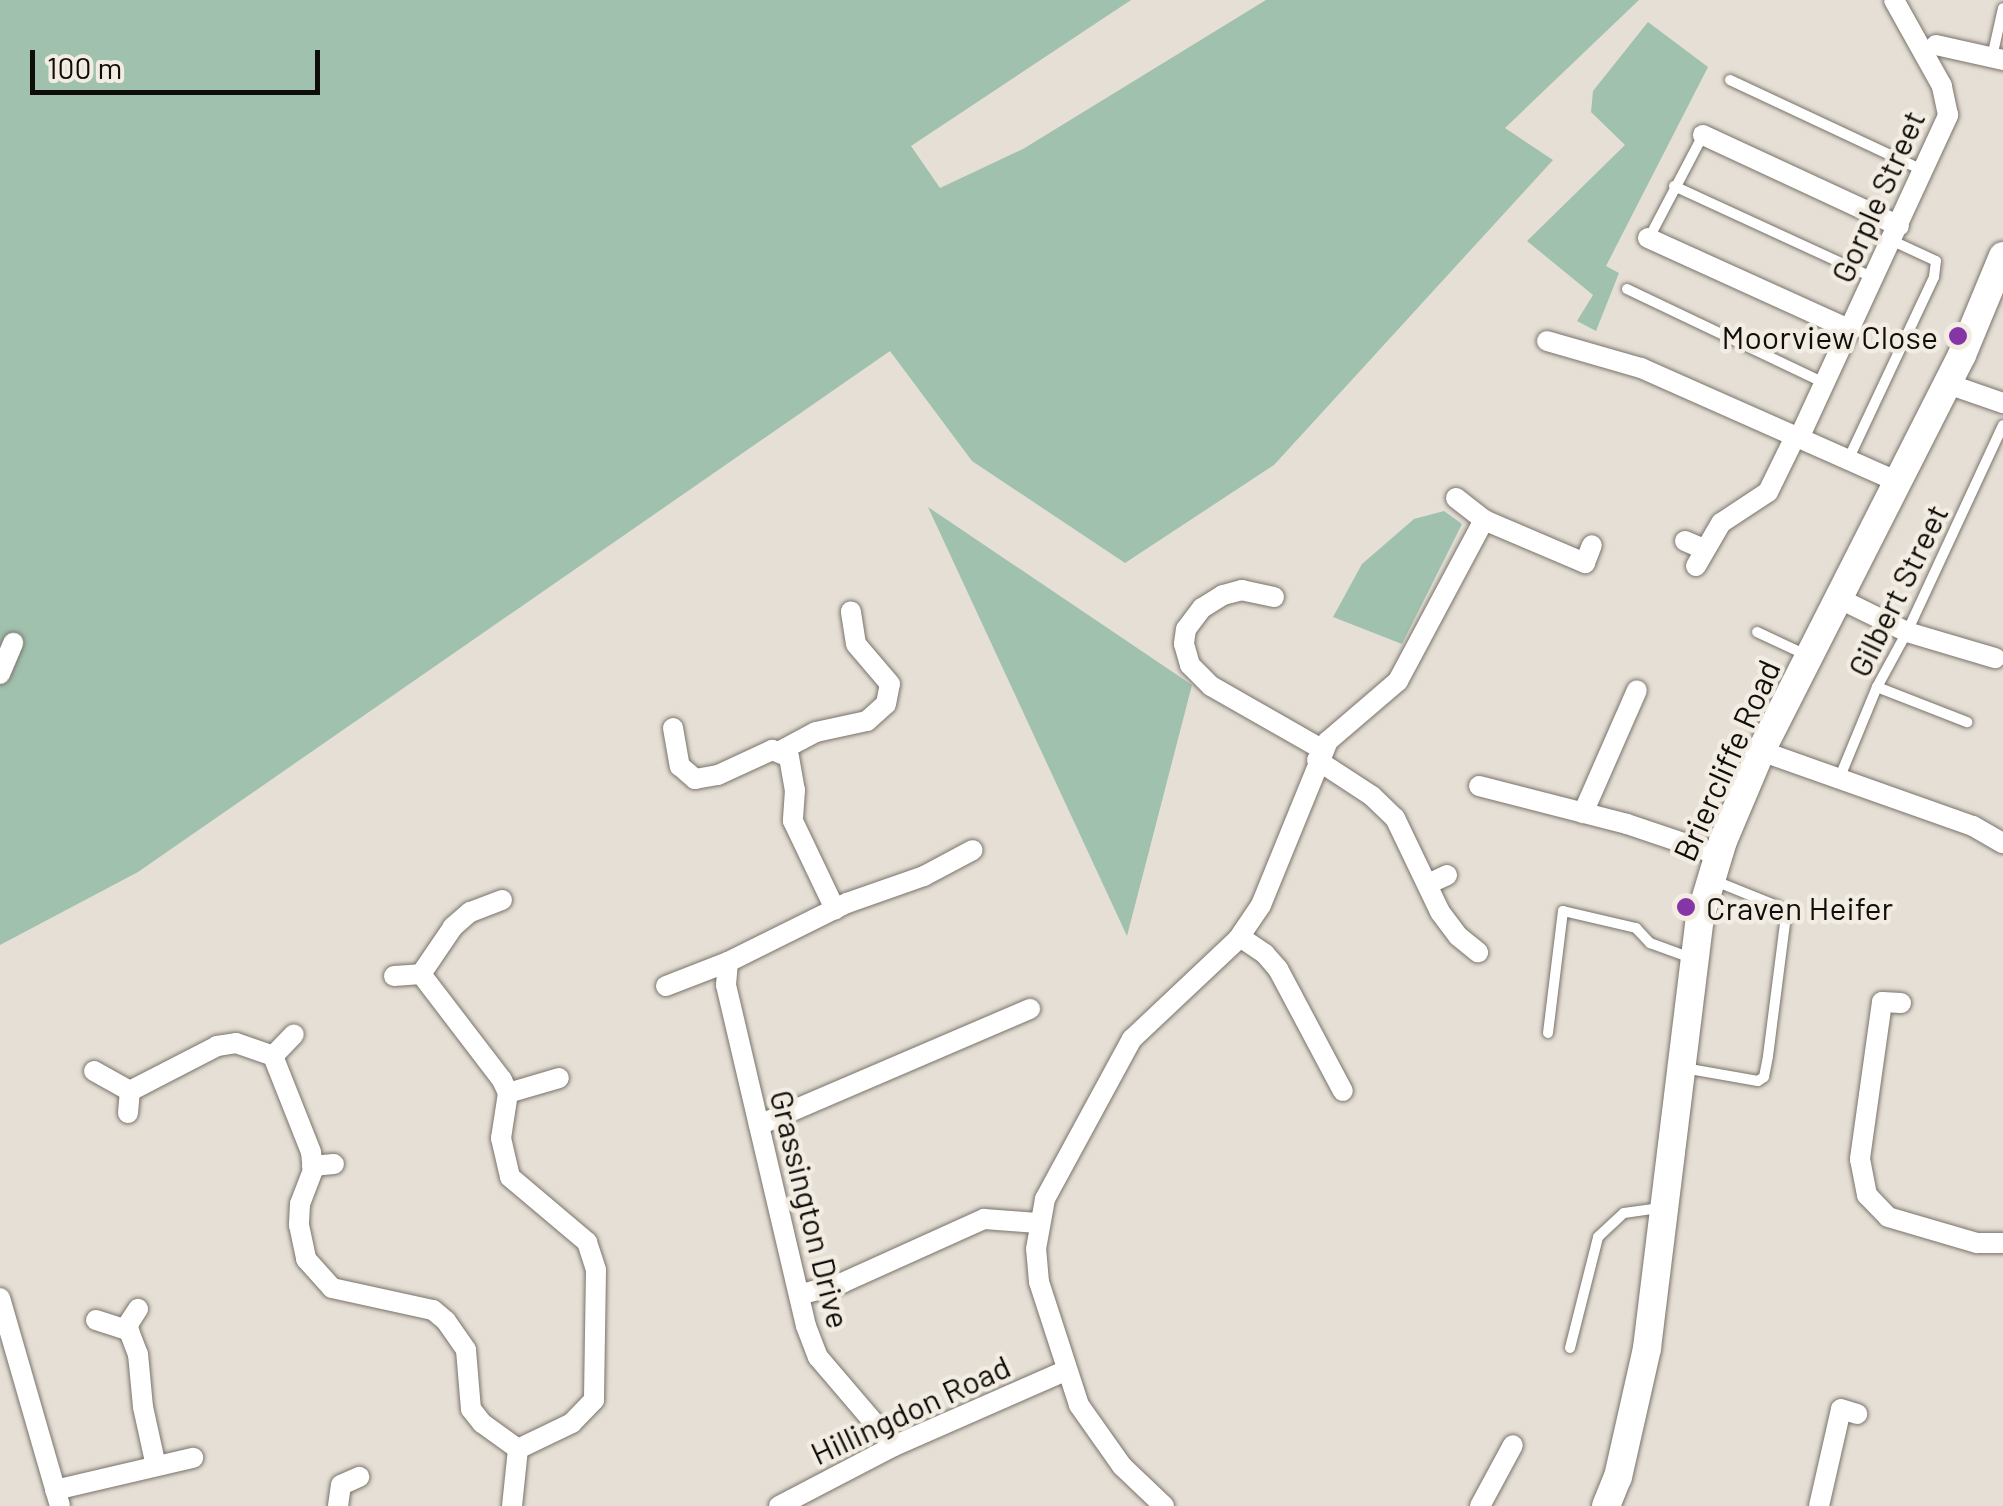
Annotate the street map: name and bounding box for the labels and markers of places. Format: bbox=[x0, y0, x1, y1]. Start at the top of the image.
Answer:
place label: Moorview Close bbox=[1722, 317, 1938, 355]
marker: Moorview Close bbox=[1947, 325, 1969, 347]
place label: Craven Heifer bbox=[1706, 888, 1893, 926]
marker: Craven Heifer bbox=[1675, 896, 1697, 918]

